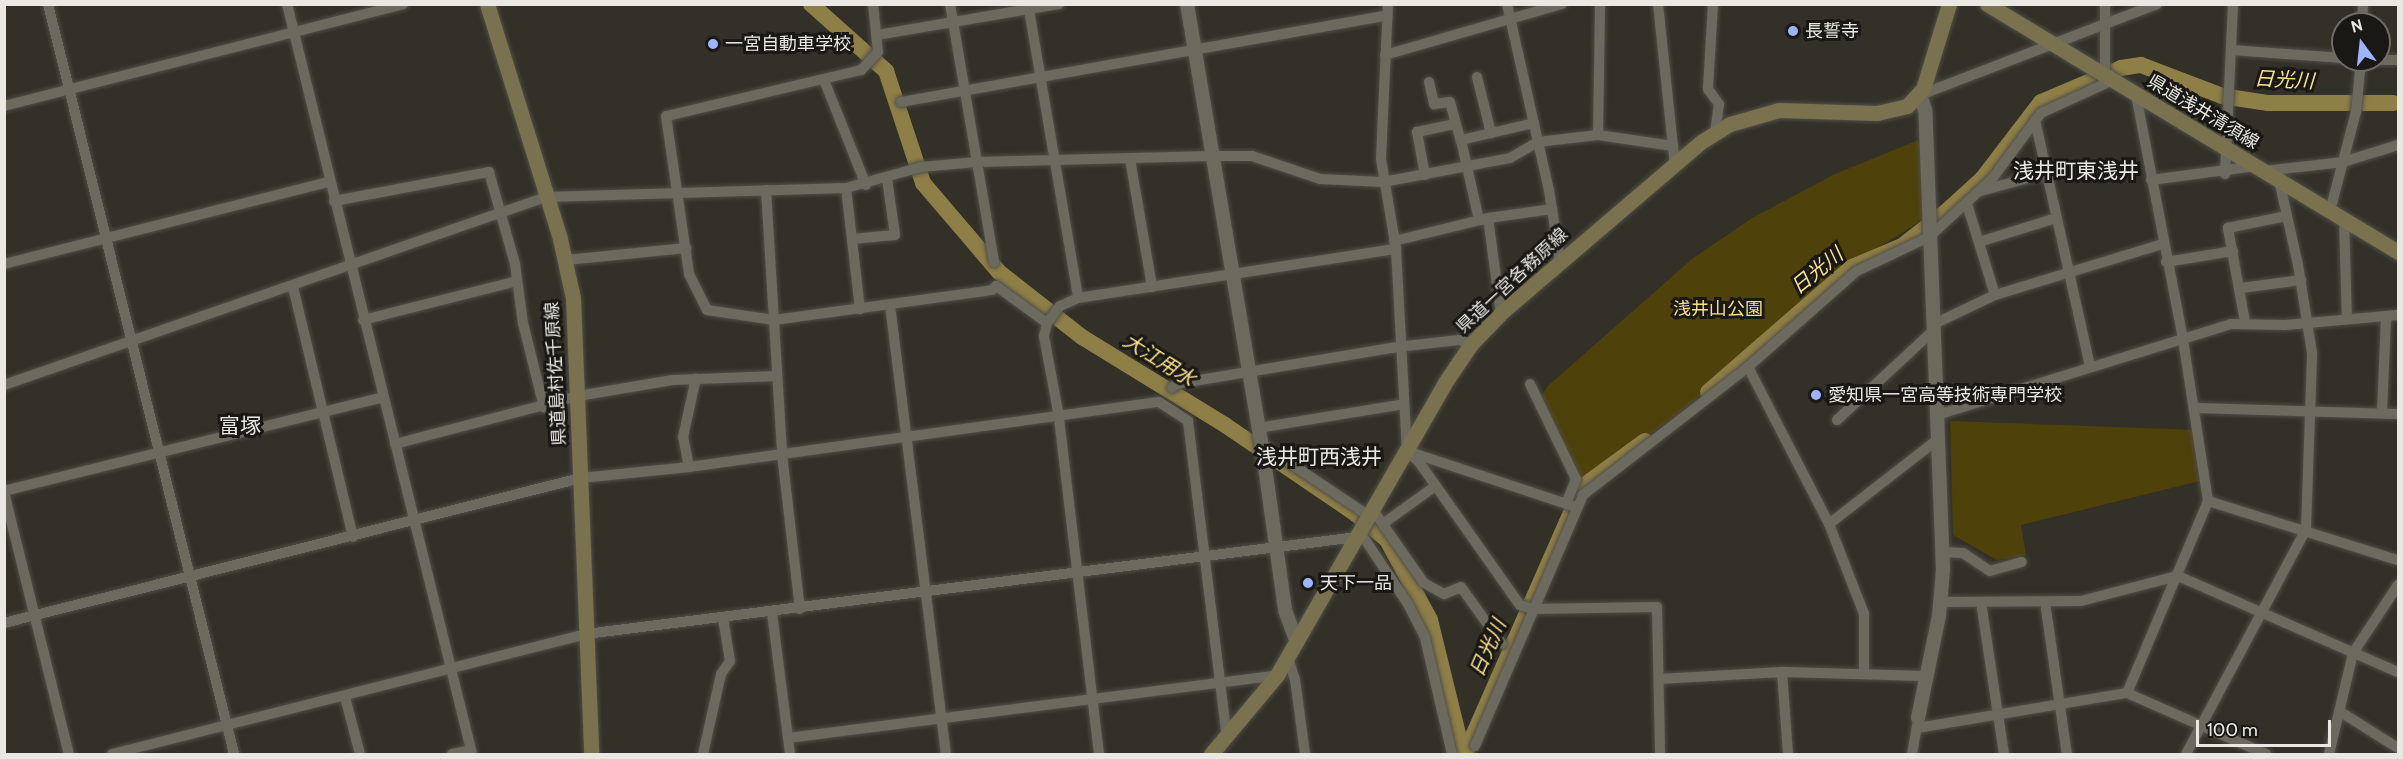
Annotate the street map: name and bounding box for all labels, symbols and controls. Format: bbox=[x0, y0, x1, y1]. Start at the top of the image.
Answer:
north arrow bbox=[2331, 12, 2391, 72]
text: N bbox=[2349, 15, 2365, 37]
place label: 長誓寺 bbox=[1805, 20, 1859, 42]
marker: 長誓寺 bbox=[1786, 24, 1800, 38]
place label: 一宮自動車学校 bbox=[725, 33, 851, 55]
marker: 一宮自動車学校 bbox=[706, 37, 720, 51]
water label: 日光川 bbox=[2253, 66, 2315, 94]
street label: 県道浅井清須線 bbox=[2143, 70, 2263, 154]
district label: 浅井町東浅井 bbox=[2013, 158, 2139, 184]
street label: 県道一宮各務原線 bbox=[1452, 224, 1572, 338]
water label: 日光川 bbox=[1786, 243, 1848, 299]
park label: 浅井山公園 bbox=[1673, 298, 1763, 320]
street label: 県道島村佐千原線 bbox=[541, 302, 571, 446]
water label: 大江用水 bbox=[1119, 329, 1199, 391]
place label: 愛知県一宮高等技術専門学校 bbox=[1828, 384, 2062, 406]
marker: 愛知県一宮高等技術専門学校 bbox=[1809, 388, 1823, 402]
district label: 富塚 bbox=[219, 413, 261, 439]
district label: 浅井町西浅井 bbox=[1256, 444, 1382, 470]
place label: 天下一品 bbox=[1320, 572, 1392, 594]
marker: 天下一品 bbox=[1301, 576, 1315, 590]
water label: 日光川 bbox=[1465, 616, 1511, 680]
scale bar bbox=[2199, 708, 2334, 746]
text: 100 m bbox=[2207, 719, 2258, 741]

